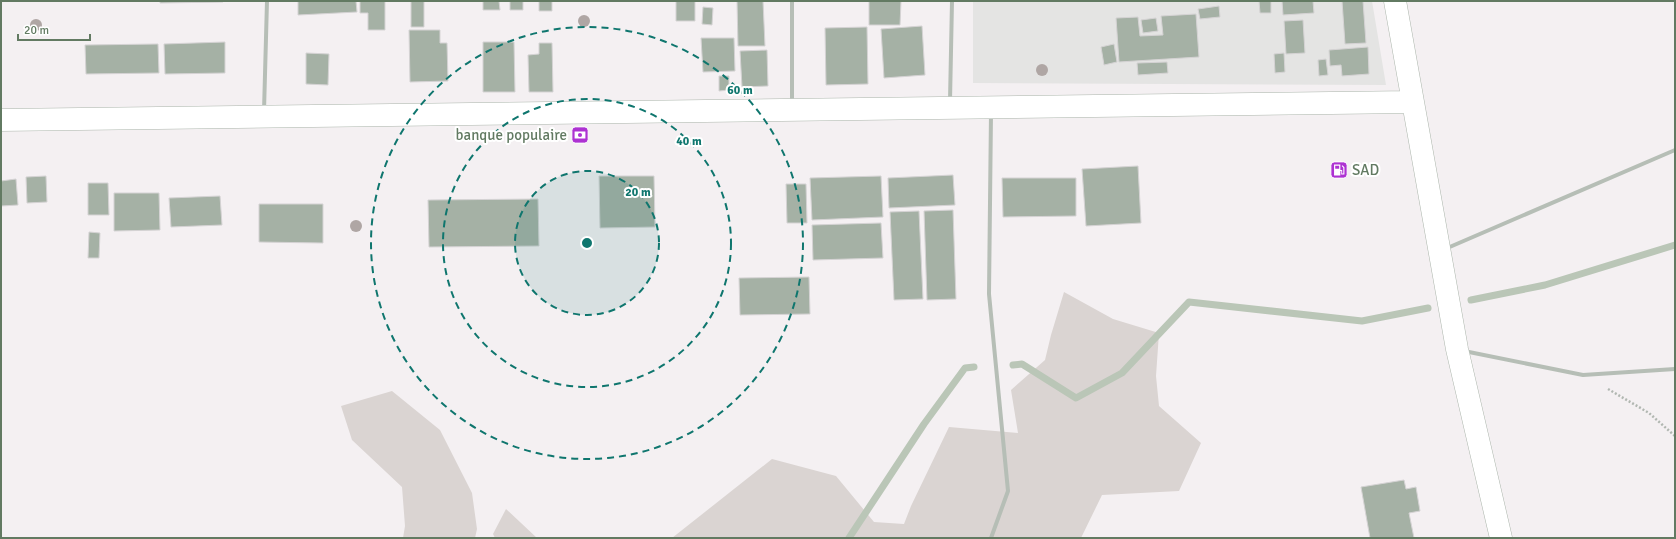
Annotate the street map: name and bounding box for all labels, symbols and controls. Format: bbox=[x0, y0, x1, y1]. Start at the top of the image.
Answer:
scale bar bbox=[18, 16, 90, 42]
text: 20 m bbox=[24, 23, 49, 38]
text: 60 m bbox=[727, 83, 753, 98]
bank icon: banque populaire bbox=[570, 125, 590, 145]
place label: banque populaire bbox=[456, 126, 567, 144]
text: 40 m bbox=[676, 134, 702, 149]
fuel station icon: SAD bbox=[1329, 160, 1349, 180]
place label: SAD bbox=[1352, 161, 1379, 179]
text: 20 m bbox=[625, 185, 651, 200]
centre of rings bbox=[580, 236, 594, 250]

